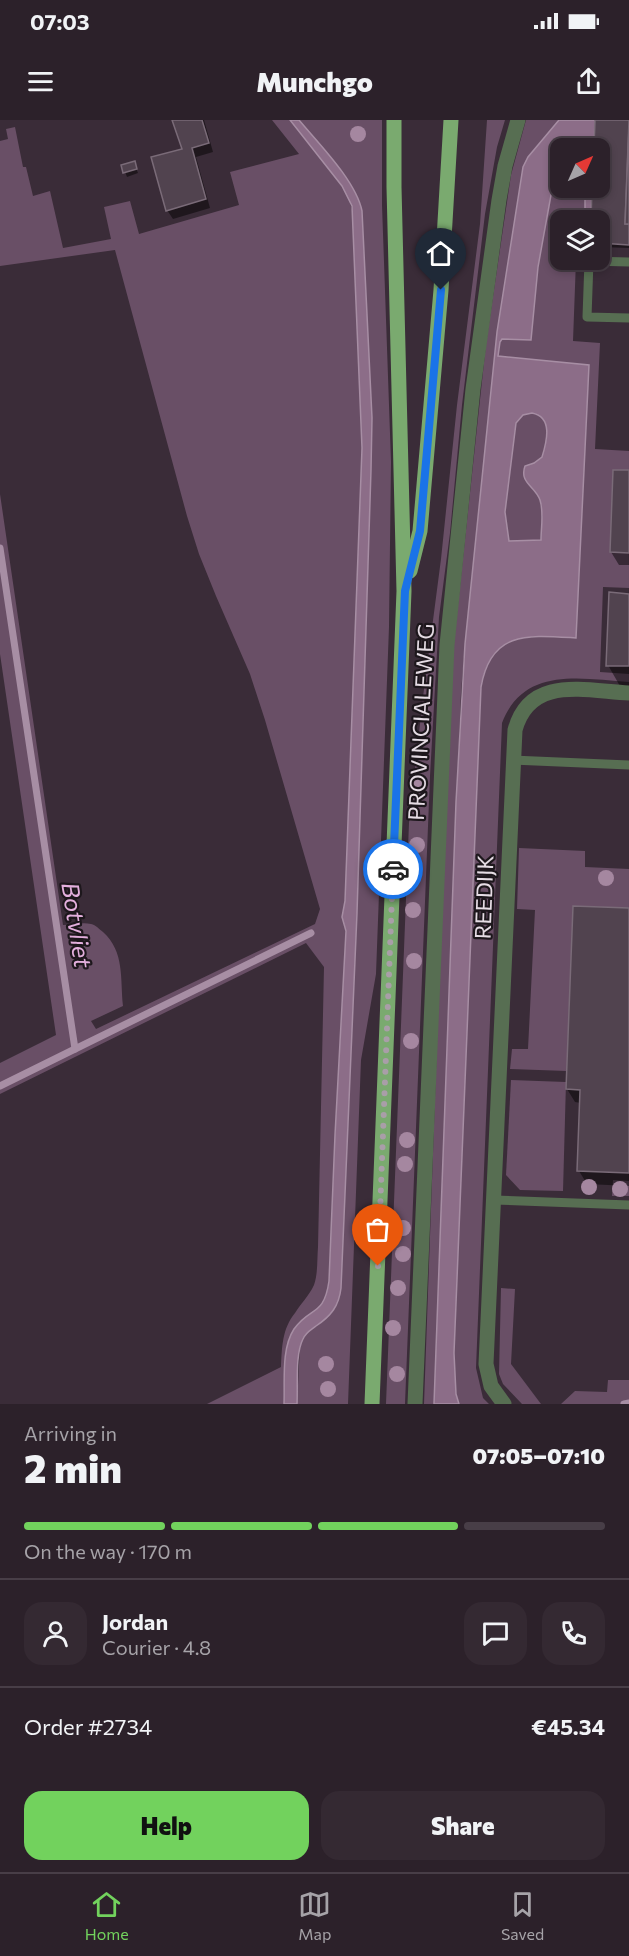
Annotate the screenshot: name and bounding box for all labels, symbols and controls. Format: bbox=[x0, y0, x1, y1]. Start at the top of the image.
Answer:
text: 07:03 bbox=[30, 8, 90, 35]
icon: menu bbox=[24, 65, 57, 98]
text: Munchgo bbox=[256, 65, 373, 98]
icon: share bbox=[572, 65, 605, 98]
north arrow bbox=[550, 138, 610, 198]
map controls bbox=[550, 138, 610, 270]
button: layers bbox=[550, 210, 610, 270]
pin bbox=[415, 228, 466, 290]
icon: home bbox=[424, 237, 457, 270]
street label: PROVINCIALEWEG bbox=[402, 623, 439, 821]
courier bbox=[363, 839, 423, 899]
icon: car bbox=[377, 853, 410, 886]
street label: REEDIJK bbox=[469, 854, 498, 940]
water label: Botvliet bbox=[56, 880, 99, 971]
pin bbox=[352, 1204, 403, 1266]
icon: bag bbox=[361, 1213, 394, 1246]
text: Arriving in bbox=[24, 1421, 117, 1445]
text: 07:05–07:10 bbox=[472, 1442, 605, 1469]
text: 2 min bbox=[24, 1443, 122, 1491]
text: On the way · 170 m bbox=[24, 1539, 192, 1563]
button: person bbox=[24, 1602, 87, 1665]
button: chat bbox=[464, 1602, 527, 1665]
button: phone bbox=[542, 1602, 605, 1665]
text: Jordan bbox=[102, 1608, 168, 1635]
text: Courier · 4.8 bbox=[102, 1635, 211, 1659]
text: Order #2734 bbox=[24, 1713, 152, 1740]
text: €45.34 bbox=[531, 1713, 605, 1740]
button: Help bbox=[24, 1791, 309, 1860]
button: Share bbox=[321, 1791, 605, 1860]
tab: Home bbox=[85, 1888, 129, 1943]
tab: Map bbox=[298, 1888, 331, 1943]
tab: Saved bbox=[501, 1888, 544, 1943]

